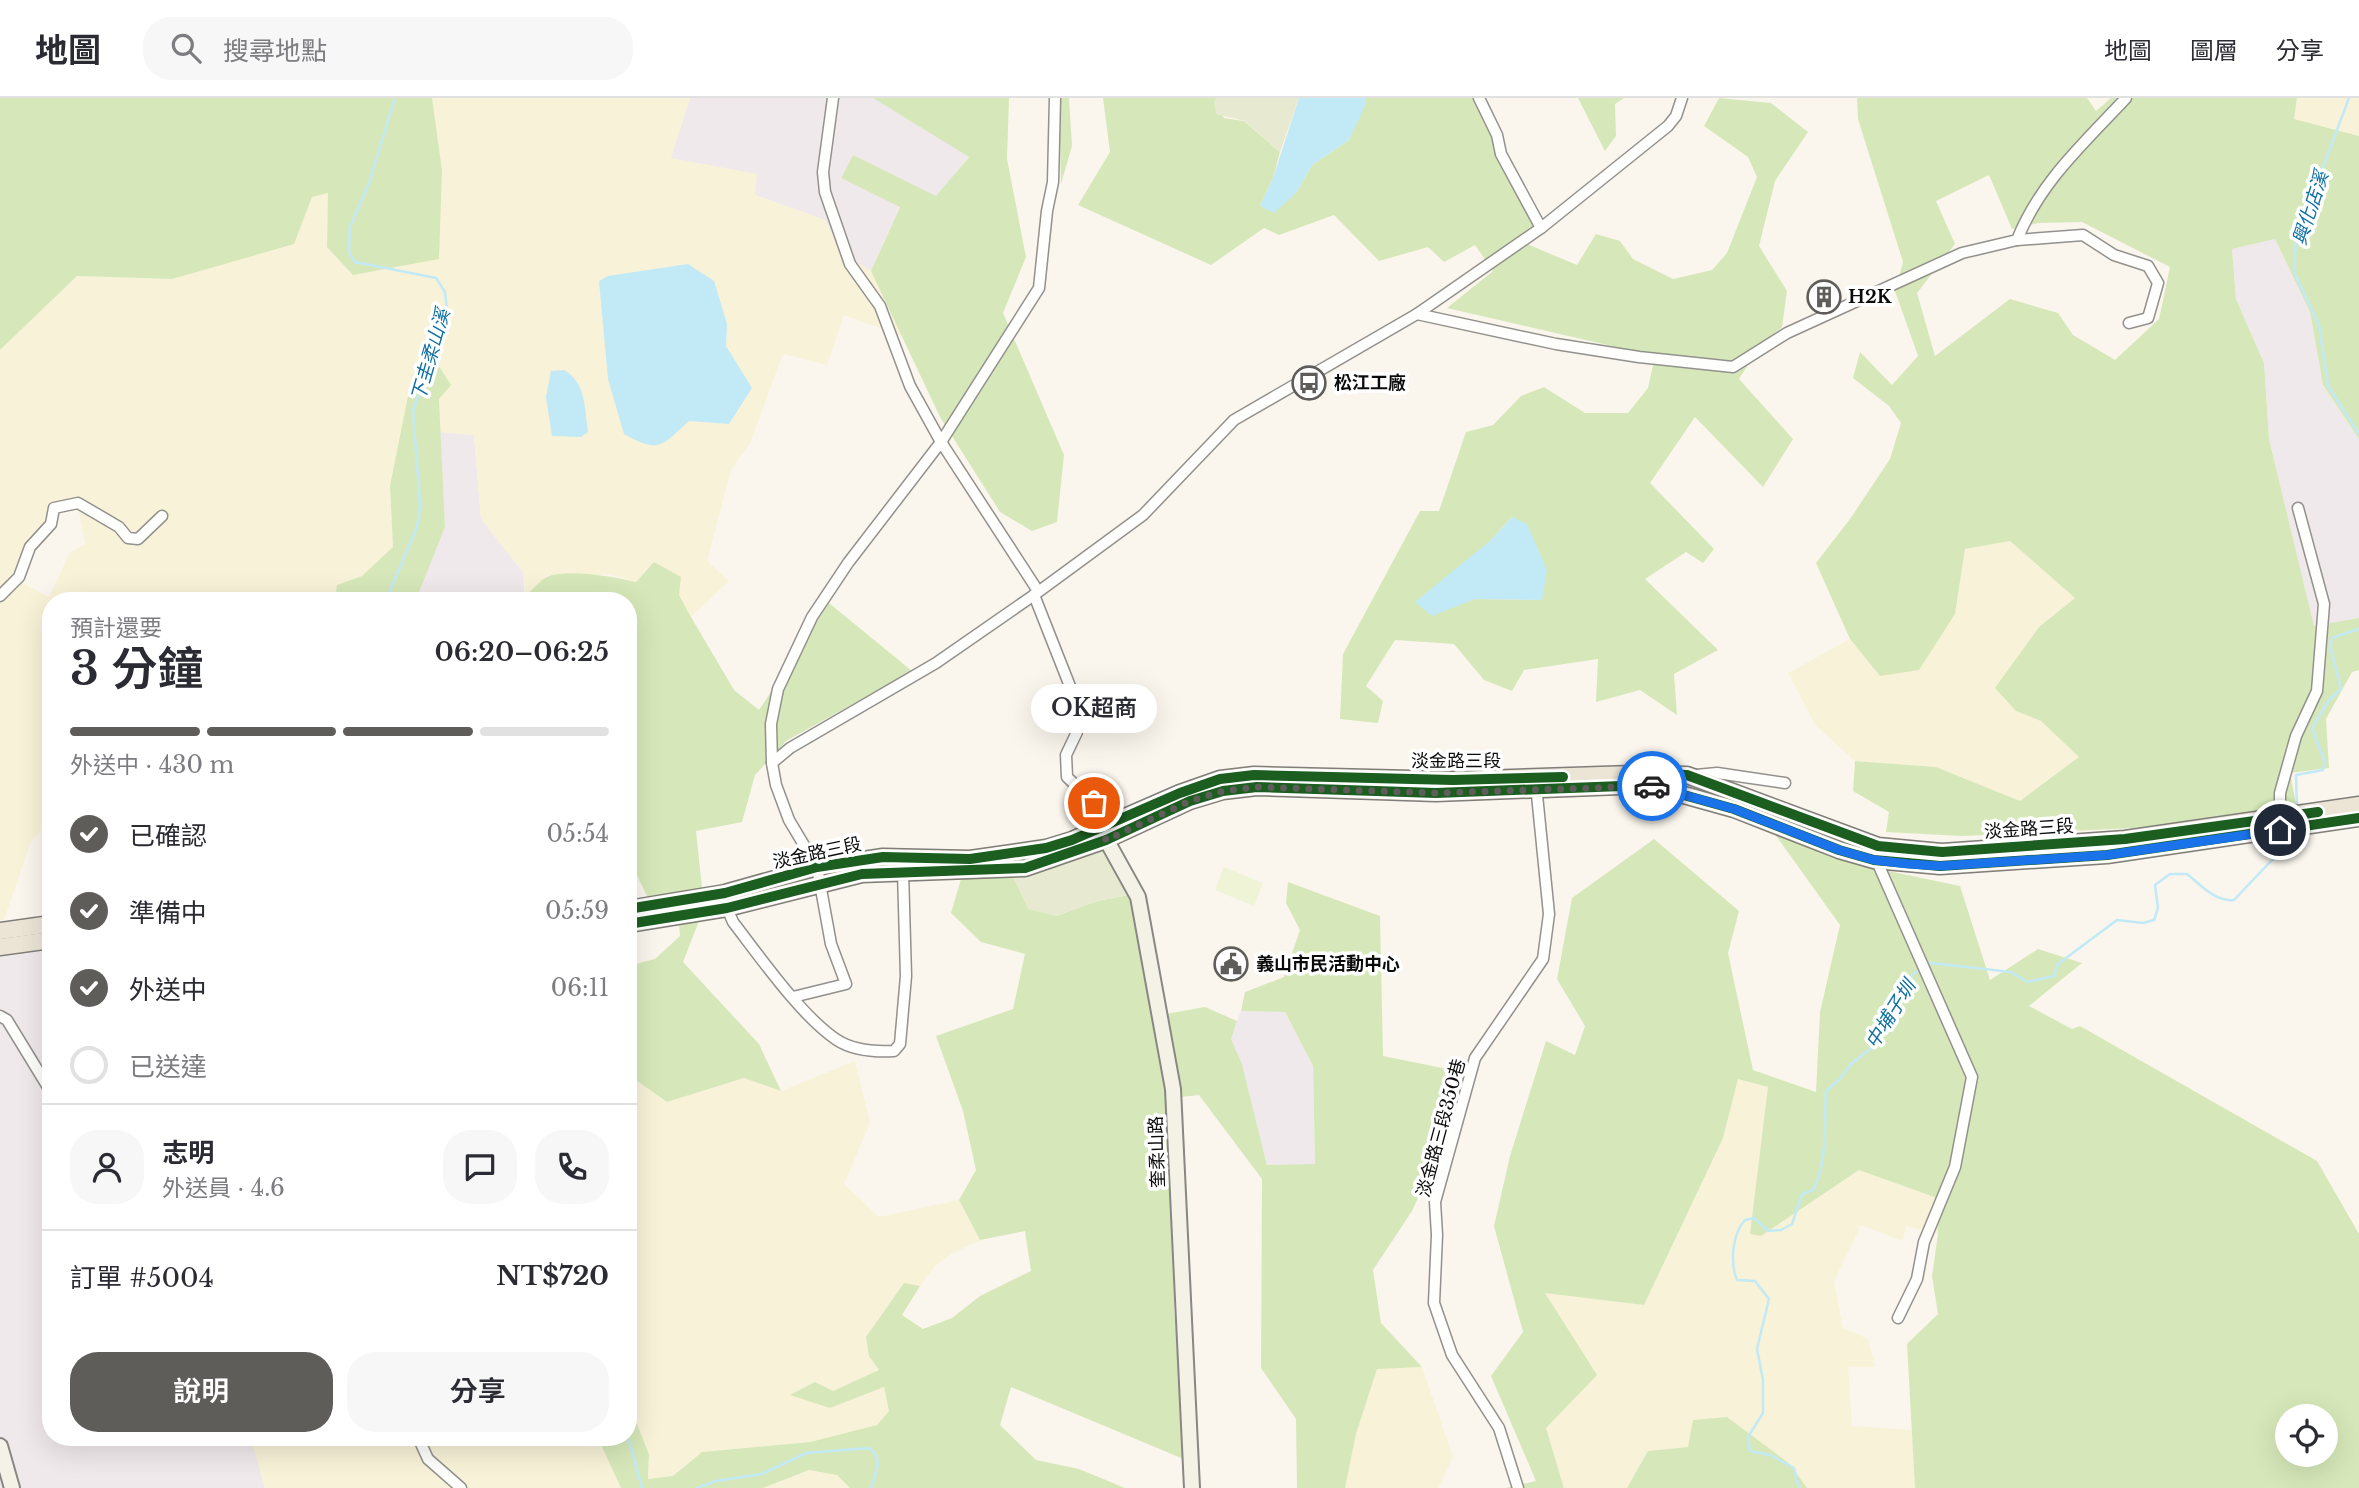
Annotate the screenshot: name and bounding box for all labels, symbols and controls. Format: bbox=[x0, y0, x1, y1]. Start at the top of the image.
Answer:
search box bbox=[143, 17, 633, 80]
icon: search bbox=[167, 29, 205, 67]
text: 地圖 bbox=[35, 30, 101, 71]
text: 搜尋地點 bbox=[223, 35, 327, 67]
text: 地圖 bbox=[2104, 36, 2152, 65]
text: 圖層 bbox=[2190, 36, 2238, 65]
text: 分享 bbox=[2276, 36, 2324, 65]
water label: 興化店溪 bbox=[2288, 166, 2334, 248]
building icon: H2K bbox=[1805, 278, 1843, 316]
place label: H2K bbox=[1848, 286, 1893, 308]
water label: 下圭柔山溪 bbox=[406, 303, 455, 404]
bus stop icon: 松江工廠 bbox=[1290, 364, 1328, 402]
place label: 松江工廠 bbox=[1334, 372, 1406, 394]
text: 預計還要 bbox=[70, 614, 162, 642]
text: 06:20–06:25 bbox=[434, 636, 609, 668]
text: 3 分鐘 bbox=[70, 640, 204, 697]
callout: OK超商 bbox=[1031, 684, 1157, 733]
text: OK超商 bbox=[1051, 694, 1137, 722]
street label: 淡金路三段 bbox=[1411, 750, 1501, 772]
text: 外送中 · 430 m bbox=[70, 751, 234, 779]
courier bbox=[1617, 751, 1687, 821]
icon: car bbox=[1633, 767, 1671, 805]
pin bbox=[1064, 773, 1124, 833]
icon: bag bbox=[1075, 784, 1113, 822]
pin bbox=[2250, 800, 2310, 860]
icon: home bbox=[2261, 811, 2299, 849]
icon: check bbox=[70, 815, 108, 853]
street label: 淡金路三段 bbox=[1983, 815, 2075, 843]
text: 已確認 bbox=[129, 820, 207, 852]
text: 05:54 bbox=[546, 820, 609, 848]
street label: 淡金路三段 bbox=[771, 833, 863, 873]
icon: check bbox=[70, 892, 108, 930]
text: 準備中 bbox=[129, 897, 207, 929]
text: 05:59 bbox=[545, 897, 609, 925]
public building icon: 義山市民活動中心 bbox=[1212, 945, 1250, 983]
place label: 義山市民活動中心 bbox=[1256, 953, 1400, 975]
icon: check bbox=[70, 969, 108, 1007]
water label: 中埔子圳 bbox=[1861, 973, 1922, 1053]
text: 外送中 bbox=[129, 974, 207, 1006]
text: 06:11 bbox=[551, 974, 609, 1002]
text: 已送達 bbox=[129, 1051, 207, 1083]
street label: 淡金路三段350巷 bbox=[1412, 1056, 1470, 1200]
street label: 奎柔山路 bbox=[1145, 1116, 1169, 1188]
button: person bbox=[70, 1130, 144, 1204]
button: chat bbox=[443, 1130, 517, 1204]
button: phone bbox=[535, 1130, 609, 1204]
text: 志明 bbox=[162, 1137, 214, 1169]
text: 外送員 · 4.6 bbox=[162, 1174, 285, 1202]
text: NT$720 bbox=[496, 1260, 609, 1292]
text: 訂單 #5004 bbox=[70, 1262, 214, 1294]
button: 說明 bbox=[70, 1352, 333, 1432]
button: 分享 bbox=[347, 1352, 609, 1432]
map controls bbox=[2275, 1404, 2338, 1467]
button: locate bbox=[2275, 1404, 2338, 1467]

